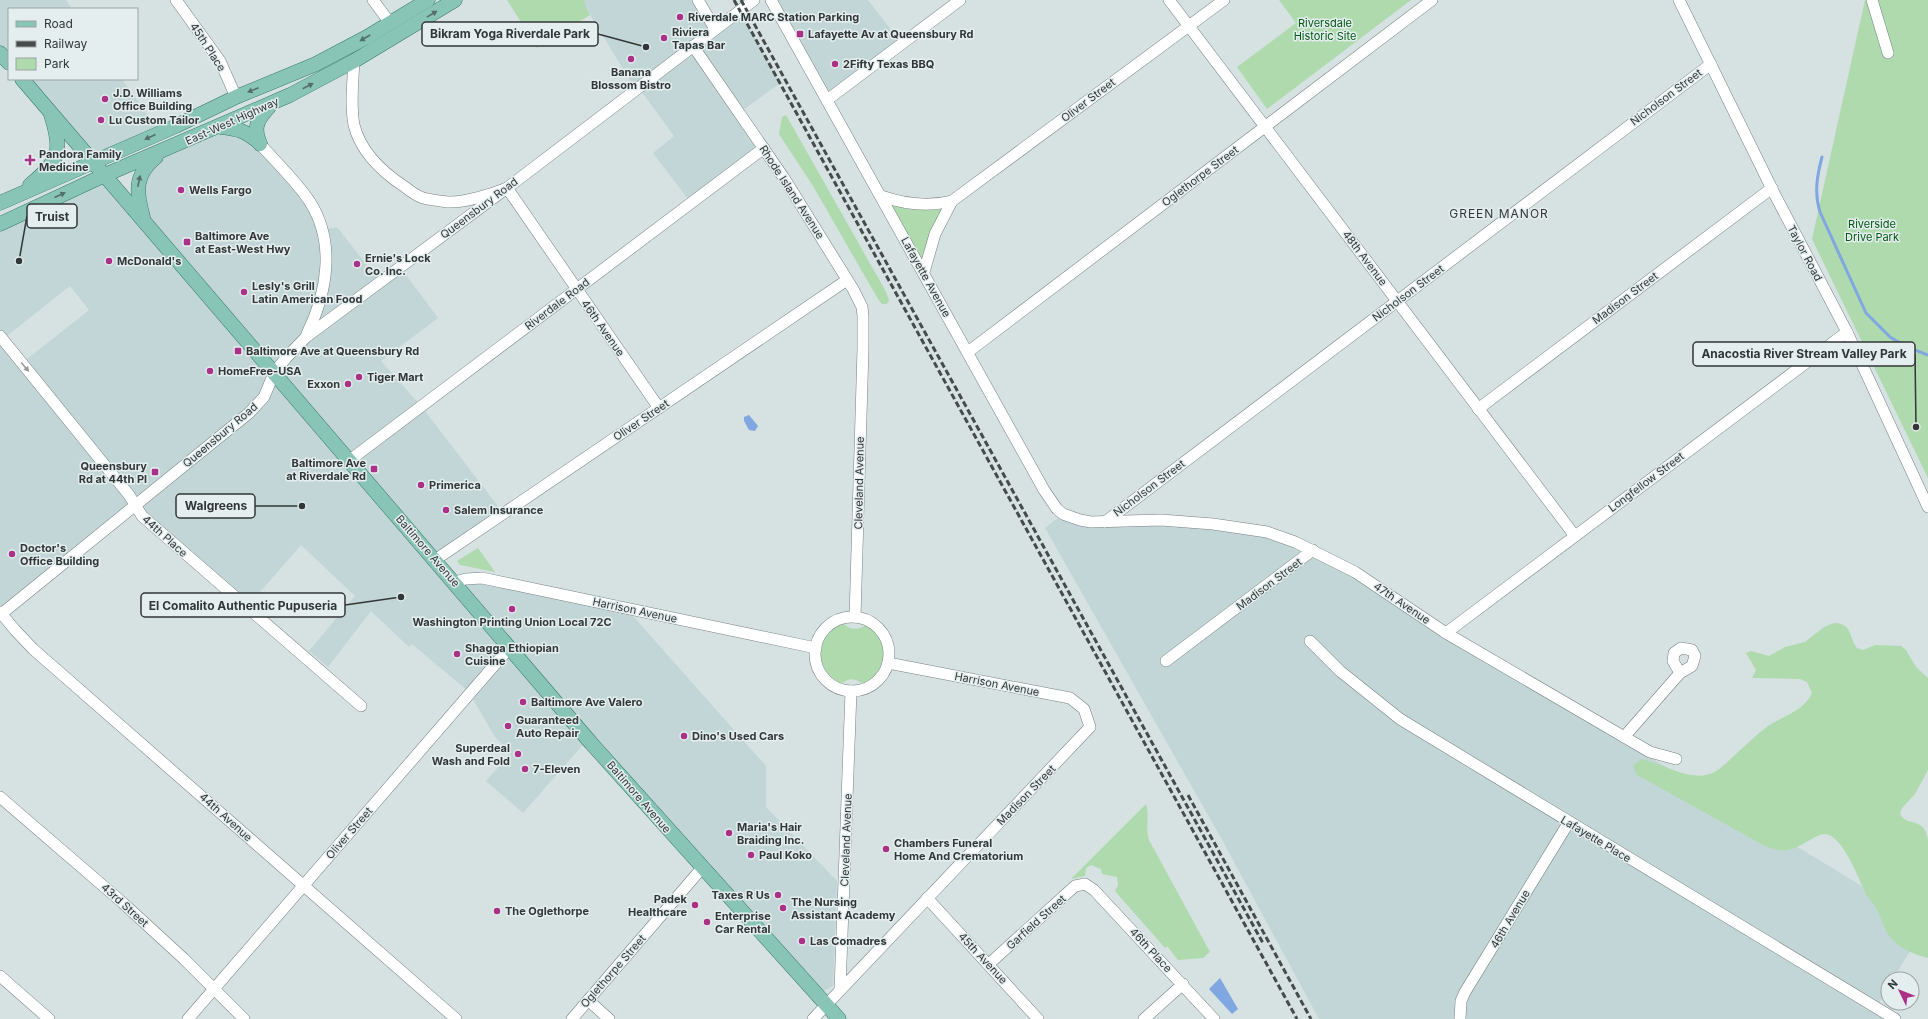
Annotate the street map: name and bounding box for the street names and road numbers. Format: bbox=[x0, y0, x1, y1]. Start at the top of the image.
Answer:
street label: 45th Place bbox=[187, 20, 229, 74]
street label: Nicholson Street bbox=[1627, 65, 1705, 128]
street label: Oliver Street bbox=[1058, 75, 1118, 125]
street label: East-West Highway bbox=[183, 94, 281, 148]
street label: Rhode Island Avenue bbox=[756, 142, 828, 242]
street label: Oglethorpe Street bbox=[1159, 142, 1241, 209]
street label: Queensbury Road bbox=[437, 174, 521, 242]
street label: Taylor Road bbox=[1784, 223, 1826, 283]
street label: 48th Avenue bbox=[1340, 228, 1390, 288]
street label: Lafayette Avenue bbox=[898, 234, 954, 320]
street label: Nicholson Street bbox=[1369, 261, 1447, 324]
street label: Madison Street bbox=[1589, 269, 1661, 327]
street label: Riverdale Road bbox=[522, 275, 592, 333]
street label: 46th Avenue bbox=[578, 297, 628, 359]
street label: Oliver Street bbox=[610, 396, 672, 444]
street label: Queensbury Road bbox=[180, 400, 260, 470]
street label: Cleveland Avenue bbox=[851, 436, 867, 530]
street label: Longfellow Street bbox=[1605, 449, 1687, 515]
street label: Nicholson Street bbox=[1110, 456, 1188, 519]
street label: 44th Place bbox=[140, 512, 190, 560]
street label: Baltimore Avenue bbox=[393, 512, 463, 590]
street label: Madison Street bbox=[1233, 555, 1305, 613]
street label: 47th Avenue bbox=[1371, 579, 1433, 627]
street label: Harrison Avenue bbox=[591, 594, 679, 626]
street label: Harrison Avenue bbox=[953, 669, 1041, 699]
street label: Baltimore Avenue bbox=[604, 758, 674, 836]
street label: Madison Street bbox=[994, 762, 1059, 828]
street label: 44th Avenue bbox=[197, 790, 255, 844]
street label: Cleveland Avenue bbox=[837, 793, 855, 887]
street label: Oliver Street bbox=[323, 804, 376, 862]
street label: Lafayette Place bbox=[1558, 813, 1634, 865]
street label: 43rd Street bbox=[98, 880, 152, 930]
street label: 46th Avenue bbox=[1487, 887, 1533, 951]
street label: Garfield Street bbox=[1003, 891, 1069, 952]
street label: 46th Place bbox=[1127, 925, 1175, 975]
street label: 45th Avenue bbox=[955, 929, 1011, 987]
street label: Oglethorpe Street bbox=[577, 931, 649, 1011]

